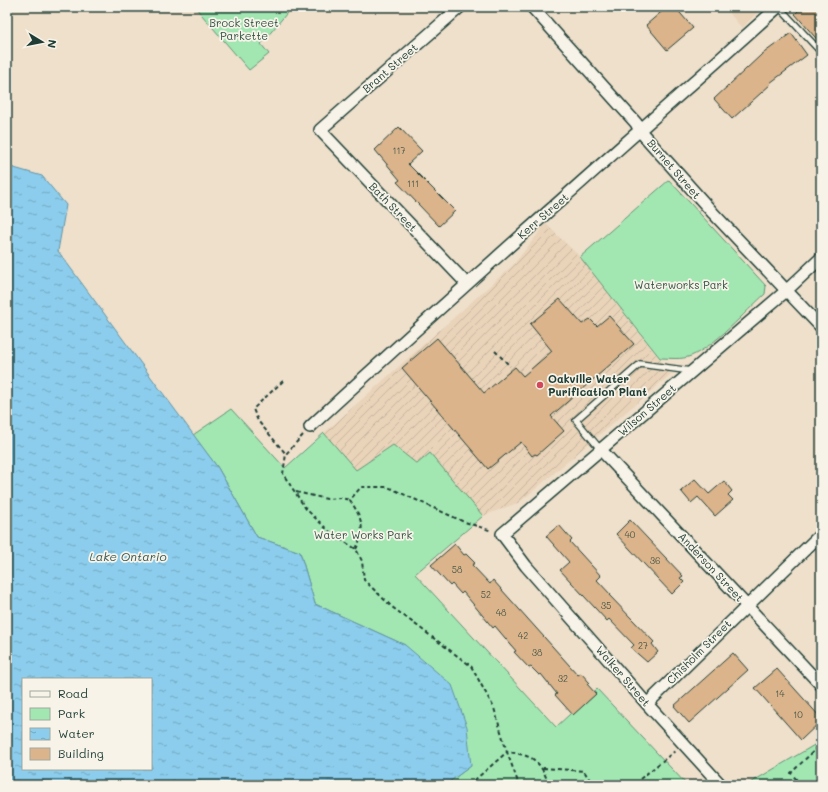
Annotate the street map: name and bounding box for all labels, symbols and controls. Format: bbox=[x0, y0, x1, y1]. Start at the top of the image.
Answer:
park label: Brock Street Parkette bbox=[209, 15, 279, 43]
north arrow bbox=[22, 22, 62, 62]
text: N bbox=[44, 38, 60, 49]
street label: Brant Street bbox=[359, 39, 421, 96]
street label: Burnet Street bbox=[644, 136, 705, 202]
house number: 117 bbox=[392, 145, 406, 156]
house number: 111 bbox=[407, 178, 419, 189]
street label: Bath Street bbox=[366, 179, 421, 235]
street label: Kerr Street bbox=[514, 189, 572, 242]
park label: Waterworks Park bbox=[634, 277, 728, 292]
place label: Oakville Water Purification Plant bbox=[548, 371, 647, 399]
marker: Oakville Water Purification Plant bbox=[535, 380, 545, 390]
street label: Wilson Street bbox=[614, 380, 679, 439]
park label: Water Works Park bbox=[314, 527, 412, 542]
house number: 40 bbox=[625, 529, 636, 540]
street label: Anderson Street bbox=[675, 529, 747, 605]
water label: Lake Ontario bbox=[89, 548, 167, 564]
house number: 36 bbox=[650, 555, 660, 566]
house number: 58 bbox=[452, 564, 463, 575]
house number: 52 bbox=[481, 589, 491, 600]
house number: 35 bbox=[601, 600, 611, 611]
house number: 48 bbox=[496, 607, 507, 618]
street label: Chisholm Street bbox=[663, 616, 734, 687]
house number: 42 bbox=[518, 630, 528, 641]
house number: 27 bbox=[638, 640, 648, 651]
street label: Walker Street bbox=[593, 642, 654, 709]
house number: 38 bbox=[532, 647, 543, 658]
house number: 32 bbox=[558, 673, 568, 684]
legend bbox=[22, 678, 152, 770]
text: Road bbox=[58, 685, 88, 701]
house number: 14 bbox=[775, 688, 785, 699]
text: Park bbox=[58, 705, 85, 721]
house number: 10 bbox=[793, 709, 803, 720]
text: Water bbox=[58, 725, 95, 741]
text: Building bbox=[58, 745, 104, 761]

